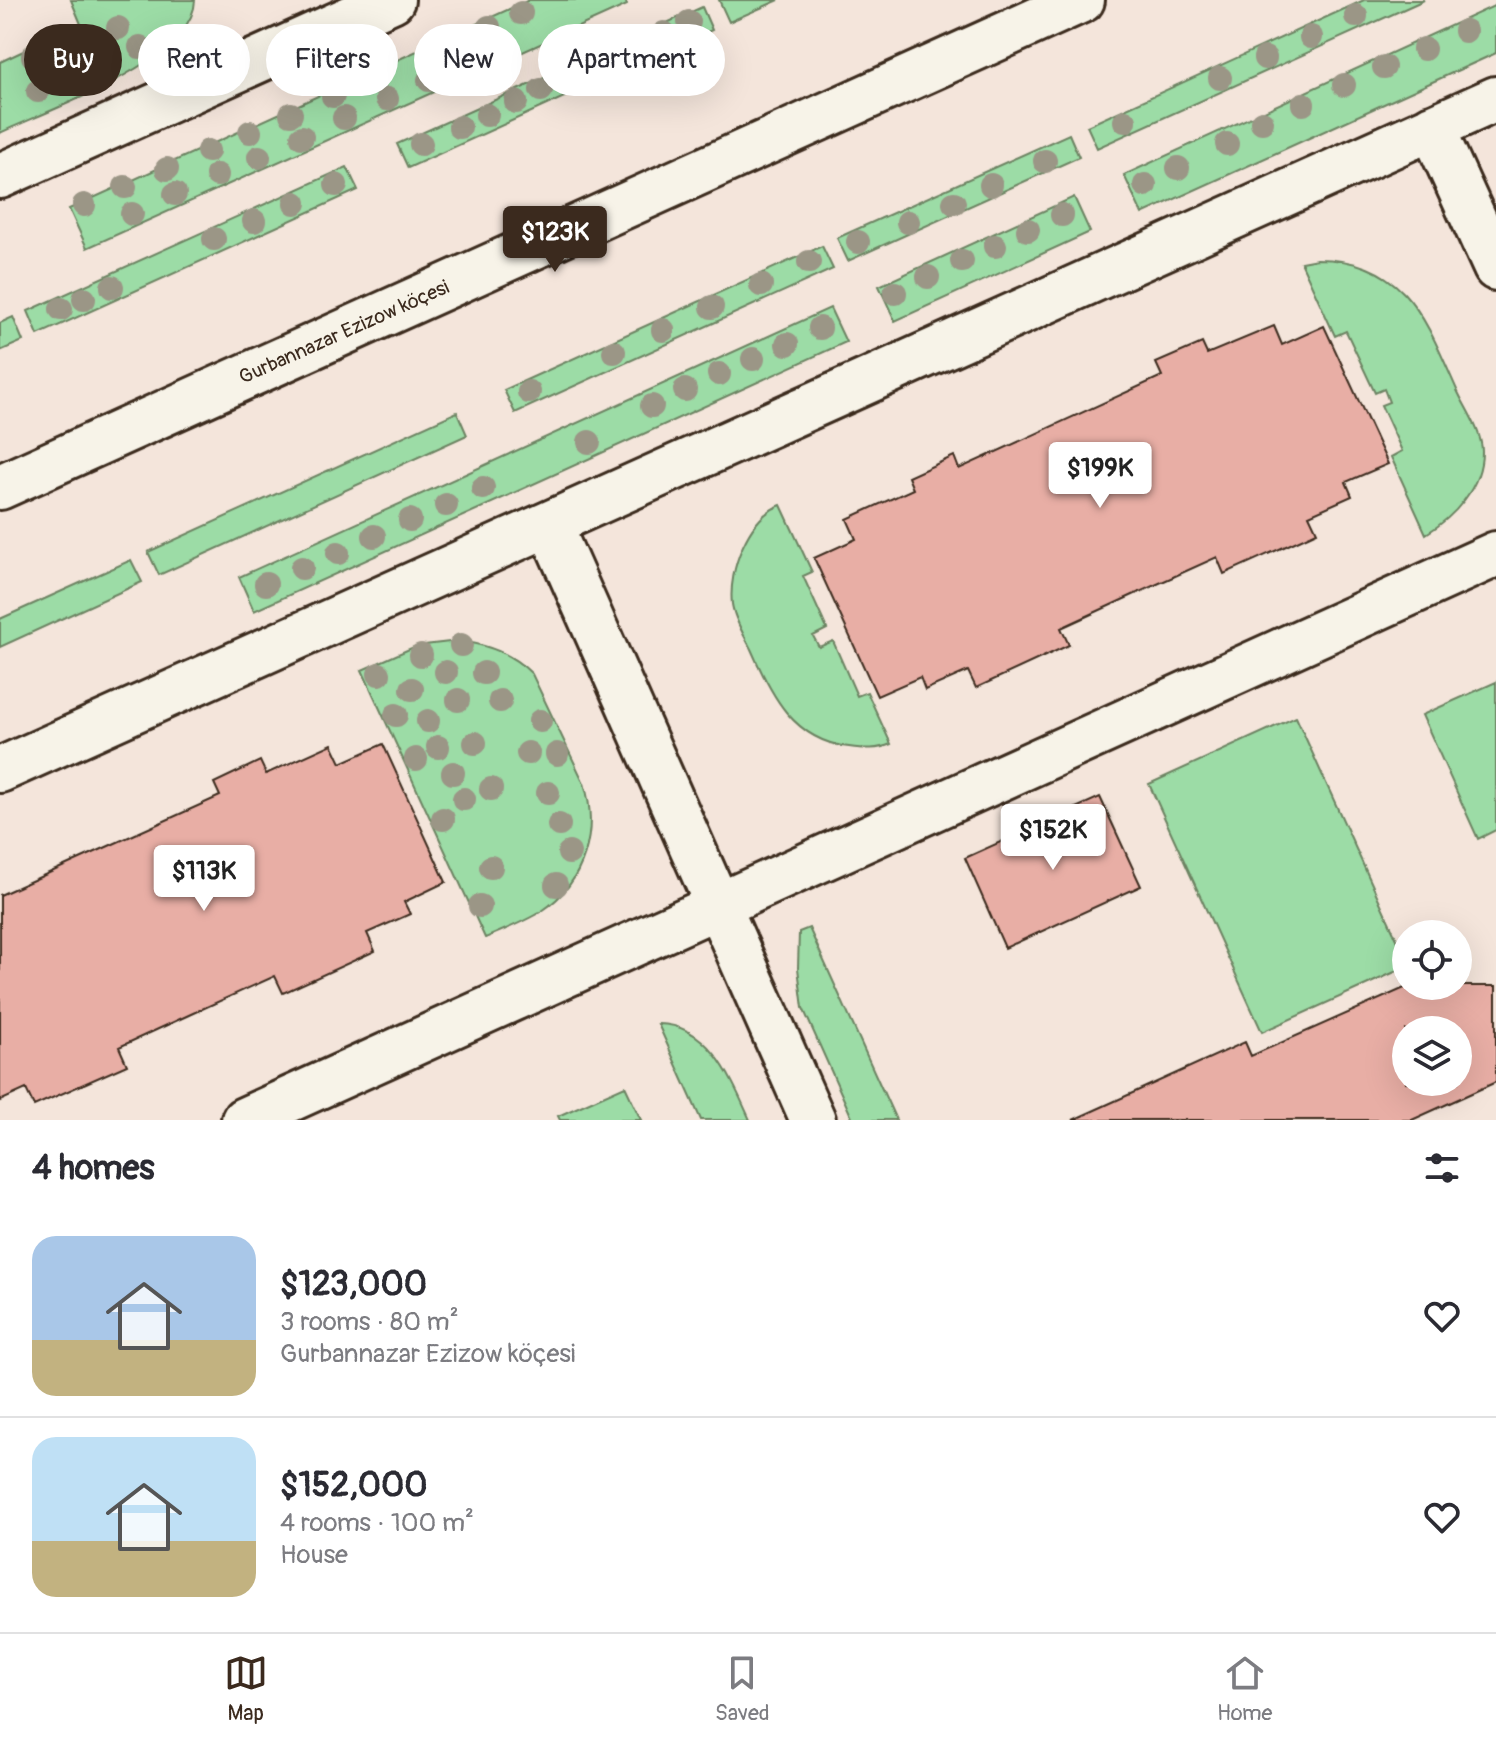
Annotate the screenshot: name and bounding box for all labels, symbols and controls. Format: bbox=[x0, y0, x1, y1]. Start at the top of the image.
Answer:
chip: Buy bbox=[24, 24, 122, 96]
chip: Rent bbox=[138, 24, 250, 96]
chip: Filters bbox=[266, 24, 398, 96]
chip: New bbox=[414, 24, 522, 96]
chip: Apartment bbox=[538, 24, 725, 96]
pin: $123K bbox=[499, 206, 611, 274]
text: $123K bbox=[521, 216, 589, 248]
street label: Gurbannazar Ezizow köçesi bbox=[235, 274, 453, 390]
pin: $199K bbox=[1044, 442, 1156, 510]
text: $199K bbox=[1067, 452, 1133, 484]
pin: $152K bbox=[997, 804, 1109, 872]
text: $152K bbox=[1019, 814, 1087, 846]
pin: $113K bbox=[148, 845, 260, 913]
text: $113K bbox=[172, 855, 236, 887]
map controls bbox=[1392, 920, 1472, 1096]
button: locate bbox=[1392, 920, 1472, 1000]
button: layers bbox=[1392, 1016, 1472, 1096]
icon: filters bbox=[1420, 1146, 1464, 1190]
text: 4 homes bbox=[32, 1147, 154, 1190]
text: $123,000 bbox=[280, 1263, 427, 1306]
icon: home bbox=[96, 1268, 192, 1364]
icon: heart bbox=[1420, 1294, 1464, 1338]
text: 3 rooms · 80 m² bbox=[280, 1306, 459, 1338]
text: Gurbannazar Ezizow köçesi bbox=[280, 1338, 576, 1370]
text: $152,000 bbox=[280, 1464, 427, 1507]
icon: home bbox=[96, 1469, 192, 1565]
icon: heart bbox=[1420, 1495, 1464, 1539]
text: 4 rooms · 100 m² bbox=[280, 1507, 474, 1539]
text: House bbox=[280, 1539, 348, 1571]
tab: Map bbox=[224, 1651, 268, 1727]
tab: Saved bbox=[715, 1651, 770, 1727]
tab: Home bbox=[1217, 1651, 1272, 1727]

